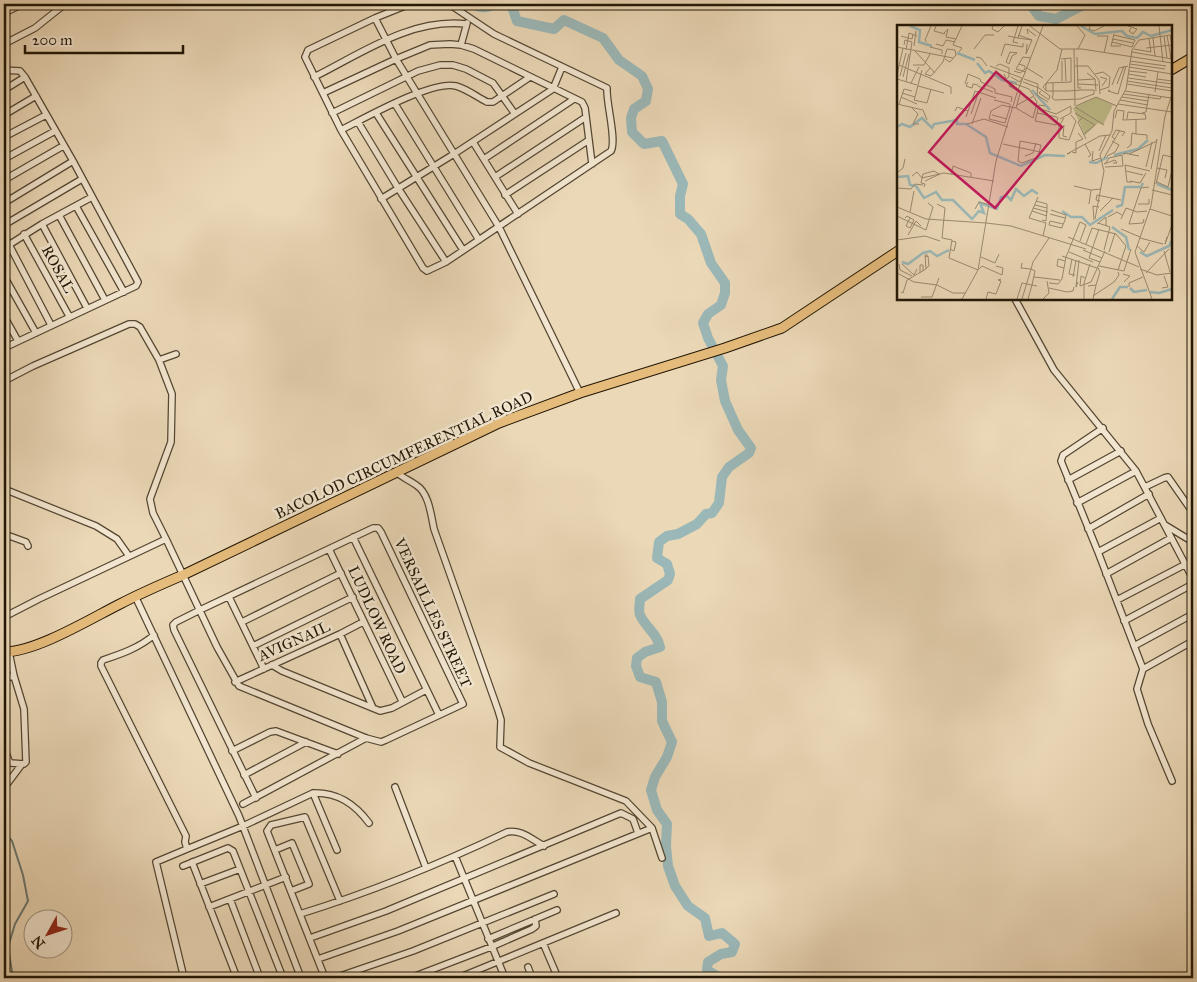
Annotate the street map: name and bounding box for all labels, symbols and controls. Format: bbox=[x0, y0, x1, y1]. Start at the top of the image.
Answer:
scale bar bbox=[25, 22, 182, 54]
inset map bbox=[897, 25, 1172, 300]
text: 200 m bbox=[32, 31, 73, 49]
street label: ROSAL bbox=[38, 242, 78, 296]
street label: BACOLOD CIRCUMFERENTIAL ROAD bbox=[272, 387, 536, 523]
street label: VERSAILLES STREET bbox=[390, 534, 476, 691]
street label: LUDLOW ROAD bbox=[344, 563, 410, 677]
street label: AVIGNAIL bbox=[254, 617, 333, 665]
north arrow bbox=[22, 910, 72, 960]
text: N bbox=[28, 932, 49, 952]

